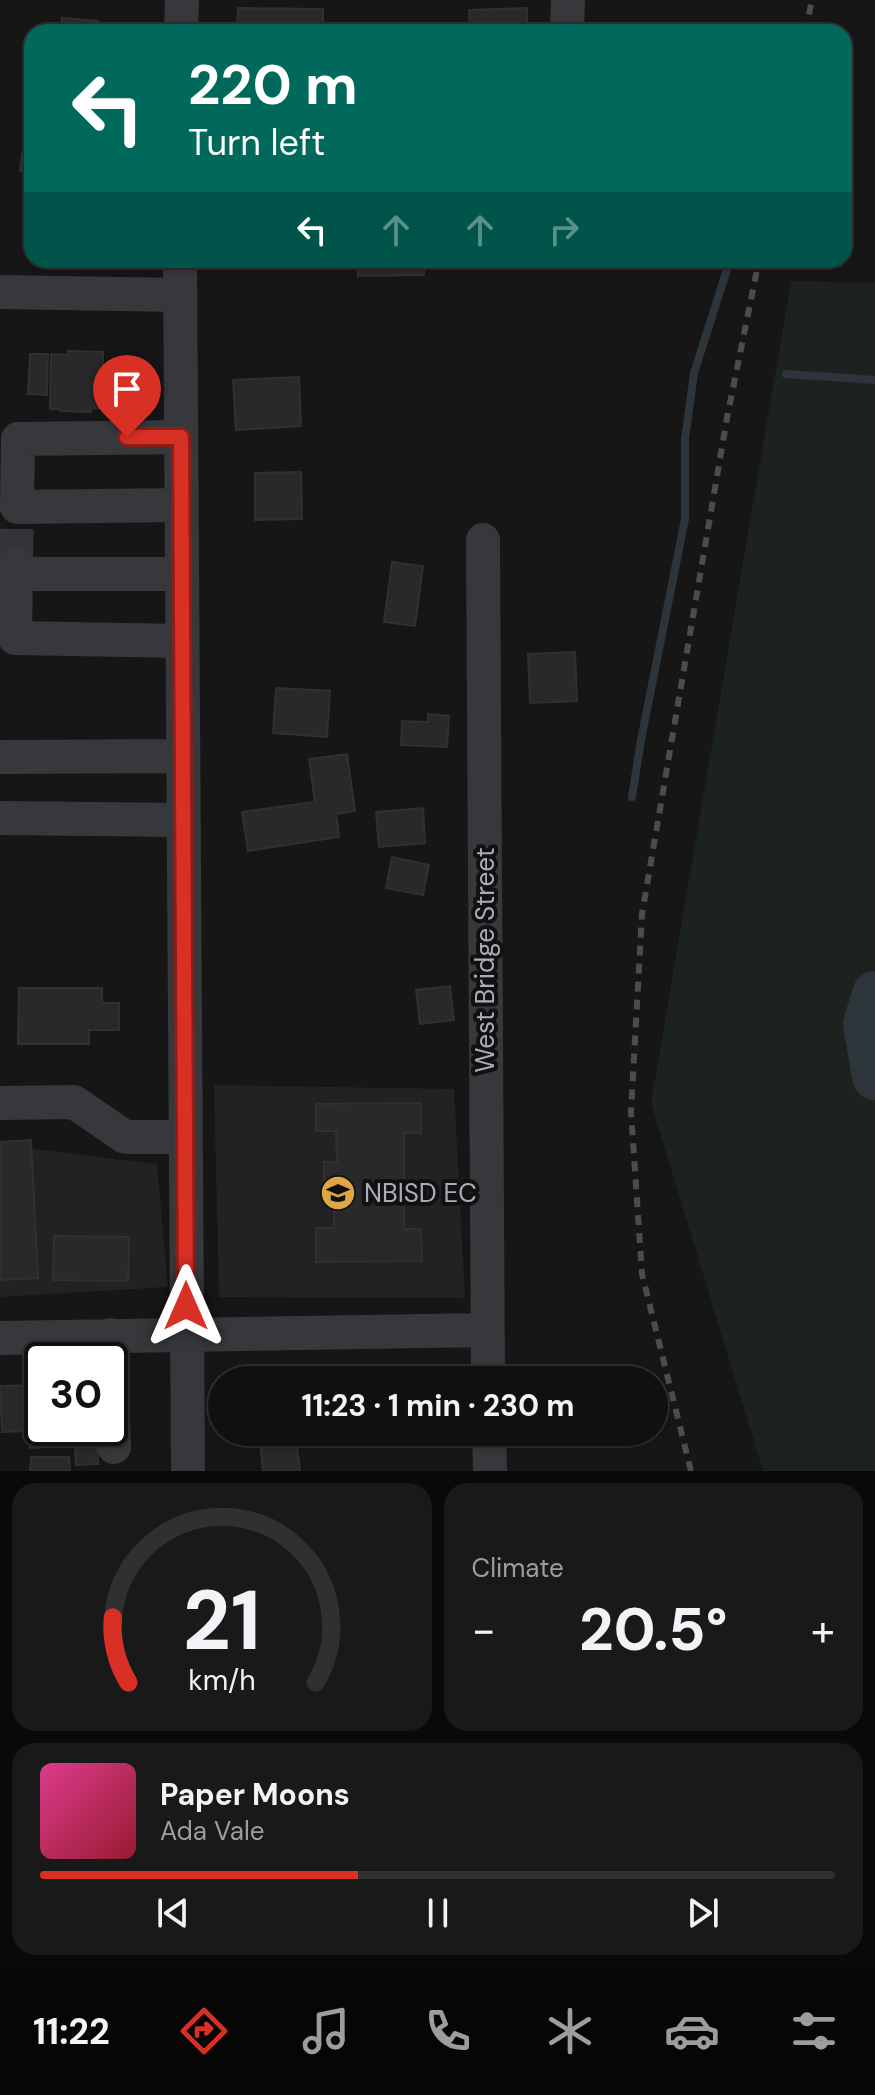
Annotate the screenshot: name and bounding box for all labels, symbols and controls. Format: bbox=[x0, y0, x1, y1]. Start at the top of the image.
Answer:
text: 220 m bbox=[188, 48, 358, 121]
icon: left bbox=[56, 56, 160, 160]
text: Turn left bbox=[188, 119, 325, 166]
icon: left bbox=[290, 208, 334, 252]
icon: ahead bbox=[374, 208, 418, 252]
icon: ahead bbox=[458, 208, 502, 252]
icon: right bbox=[542, 208, 586, 252]
pin bbox=[93, 355, 161, 437]
icon: arrive bbox=[105, 367, 149, 411]
street label: West Bridge Street bbox=[468, 847, 502, 1073]
school or university icon: NBISD EC bbox=[319, 1174, 357, 1212]
place label: NBISD EC bbox=[364, 1176, 477, 1210]
position arrow bbox=[144, 1264, 228, 1348]
speed limit sign: 30 bbox=[24, 1342, 128, 1446]
text: 11:23 · 1 min · 230 m bbox=[302, 1386, 574, 1425]
text: Climate bbox=[472, 1551, 564, 1585]
text: 21 bbox=[183, 1566, 261, 1675]
text: 20.5° bbox=[579, 1590, 727, 1669]
text: − bbox=[472, 1601, 496, 1659]
text: + bbox=[811, 1601, 835, 1659]
text: km/h bbox=[188, 1662, 256, 1699]
text: Paper Moons bbox=[160, 1775, 350, 1814]
text: Ada Vale bbox=[160, 1814, 265, 1848]
icon: previous bbox=[151, 1891, 195, 1935]
icon: pause bbox=[416, 1891, 460, 1935]
icon: next bbox=[681, 1891, 725, 1935]
icon: directions bbox=[176, 2003, 232, 2059]
icon: music bbox=[298, 2003, 354, 2059]
icon: phone bbox=[420, 2003, 476, 2059]
icon: climate bbox=[542, 2003, 598, 2059]
icon: car bbox=[664, 2003, 720, 2059]
icon: filters bbox=[786, 2003, 842, 2059]
text: 11:22 bbox=[33, 2008, 110, 2055]

